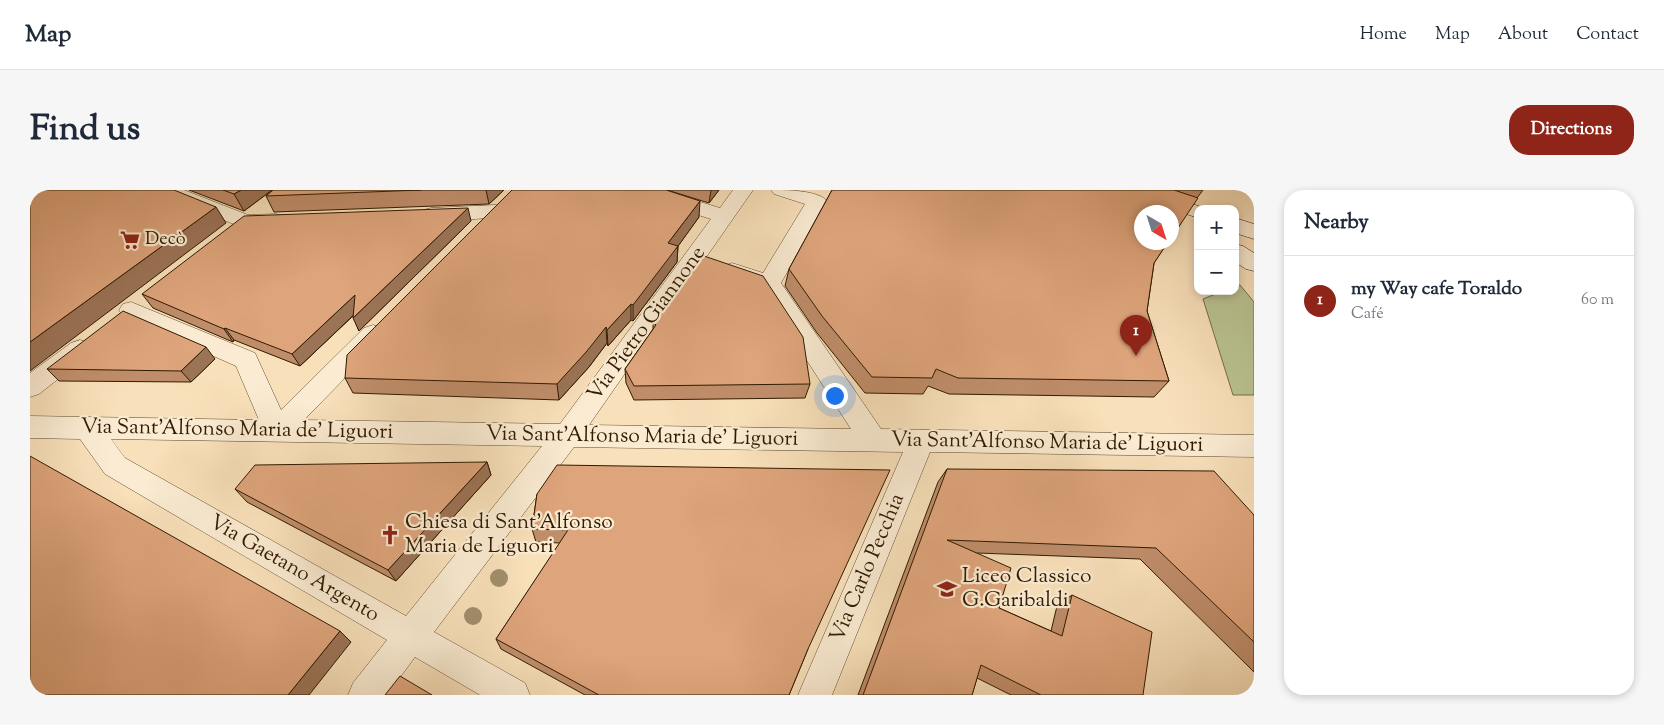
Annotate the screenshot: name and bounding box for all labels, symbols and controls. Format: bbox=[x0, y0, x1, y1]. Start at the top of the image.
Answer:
text: Map bbox=[25, 18, 71, 52]
text: Home bbox=[1360, 22, 1407, 48]
text: Map bbox=[1435, 22, 1470, 48]
text: About bbox=[1498, 22, 1548, 48]
text: Contact bbox=[1576, 22, 1639, 48]
text: Find us bbox=[30, 105, 140, 156]
button: Directions bbox=[1509, 105, 1634, 155]
north arrow bbox=[1134, 205, 1179, 250]
map controls bbox=[1194, 205, 1239, 295]
button: + bbox=[1194, 205, 1239, 250]
text: Nearby bbox=[1304, 208, 1369, 238]
place label: Decò bbox=[145, 227, 186, 253]
supermarket icon: Decò bbox=[119, 229, 141, 251]
street label: Via Pietro Giannone bbox=[581, 240, 713, 408]
button: − bbox=[1194, 250, 1239, 295]
text: my Way cafe Toraldo bbox=[1351, 276, 1522, 303]
text: 1 bbox=[1317, 289, 1323, 312]
text: 60 m bbox=[1581, 289, 1614, 312]
text: Café bbox=[1351, 303, 1384, 326]
pin: 1 bbox=[1120, 315, 1152, 356]
your location bbox=[822, 383, 848, 409]
street label: Via Sant'Alfonso Maria de' Liguori bbox=[81, 412, 393, 448]
street label: Via Sant'Alfonso Maria de' Liguori bbox=[486, 419, 798, 455]
street label: Via Sant'Alfonso Maria de' Liguori bbox=[891, 425, 1203, 461]
street label: Via Carlo Pecchia bbox=[823, 489, 913, 647]
street label: Via Gaetano Argento bbox=[203, 508, 385, 630]
place label: Chiesa di Sant'Alfonso Maria de Liguori bbox=[405, 508, 613, 562]
church icon: Chiesa di Sant'Alfonso Maria de Liguori bbox=[379, 524, 401, 546]
place label: Liceo Classico G.Garibaldi bbox=[962, 562, 1092, 616]
school or university icon: Liceo Classico G.Garibaldi bbox=[936, 578, 958, 600]

